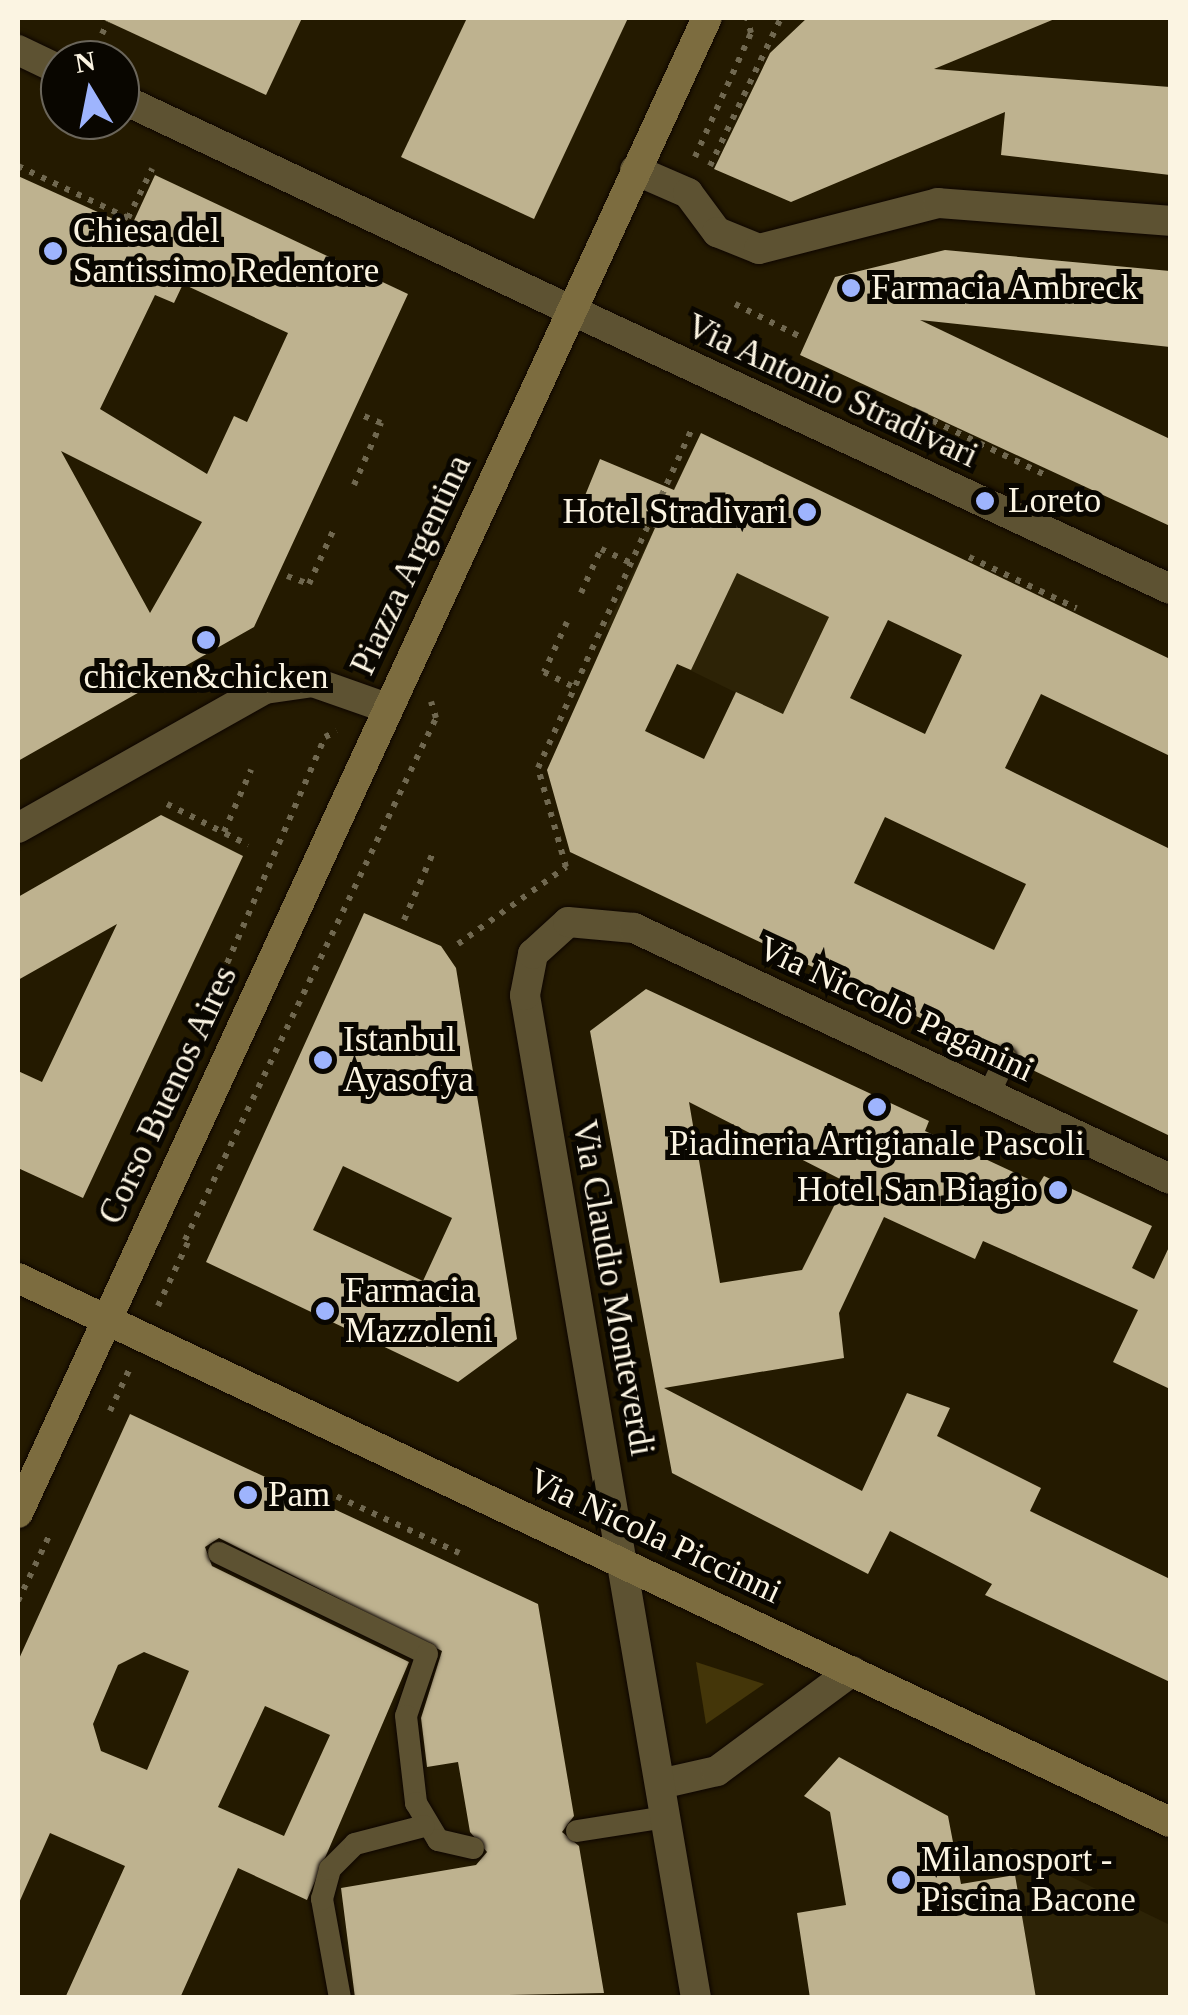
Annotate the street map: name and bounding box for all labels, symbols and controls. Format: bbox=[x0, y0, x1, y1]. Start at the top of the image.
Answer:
north arrow bbox=[40, 40, 140, 140]
text: N bbox=[72, 45, 98, 79]
place label: Chiesa del Santissimo Redentore bbox=[73, 210, 379, 292]
marker: Chiesa del Santissimo Redentore bbox=[42, 240, 64, 262]
place label: Farmacia Ambreck bbox=[871, 267, 1140, 309]
marker: Farmacia Ambreck bbox=[840, 277, 862, 299]
street label: Via Antonio Stradivari bbox=[679, 305, 985, 477]
street label: Piazza Argentina bbox=[341, 448, 481, 682]
place label: Loreto bbox=[1008, 480, 1101, 522]
marker: Loreto bbox=[972, 488, 998, 514]
place label: Hotel Stradivari bbox=[562, 491, 787, 533]
marker: Hotel Stradivari bbox=[796, 501, 818, 523]
marker: chicken&chicken bbox=[195, 629, 217, 651]
place label: chicken&chicken bbox=[84, 656, 328, 698]
street label: Via Niccolò Paganini bbox=[752, 927, 1040, 1091]
street label: Corso Buenos Aires bbox=[89, 958, 247, 1232]
place label: Istanbul Ayasofya bbox=[343, 1019, 474, 1101]
marker: Istanbul Ayasofya bbox=[312, 1049, 334, 1071]
marker: Piadineria Artigianale Pascoli bbox=[866, 1096, 888, 1118]
street label: Via Claudio Monteverdi bbox=[563, 1117, 663, 1459]
place label: Piadineria Artigianale Pascoli bbox=[668, 1123, 1086, 1165]
place label: Hotel San Biagio bbox=[797, 1169, 1038, 1211]
marker: Hotel San Biagio bbox=[1047, 1179, 1069, 1201]
place label: Farmacia Mazzoleni bbox=[345, 1270, 493, 1352]
marker: Farmacia Mazzoleni bbox=[314, 1300, 336, 1322]
street label: Via Nicola Piccinni bbox=[522, 1459, 788, 1613]
place label: Pam bbox=[268, 1474, 330, 1516]
marker: Pam bbox=[237, 1484, 259, 1506]
place label: Milanosport - Piscina Bacone bbox=[921, 1839, 1136, 1921]
marker: Milanosport - Piscina Bacone bbox=[890, 1869, 912, 1891]

